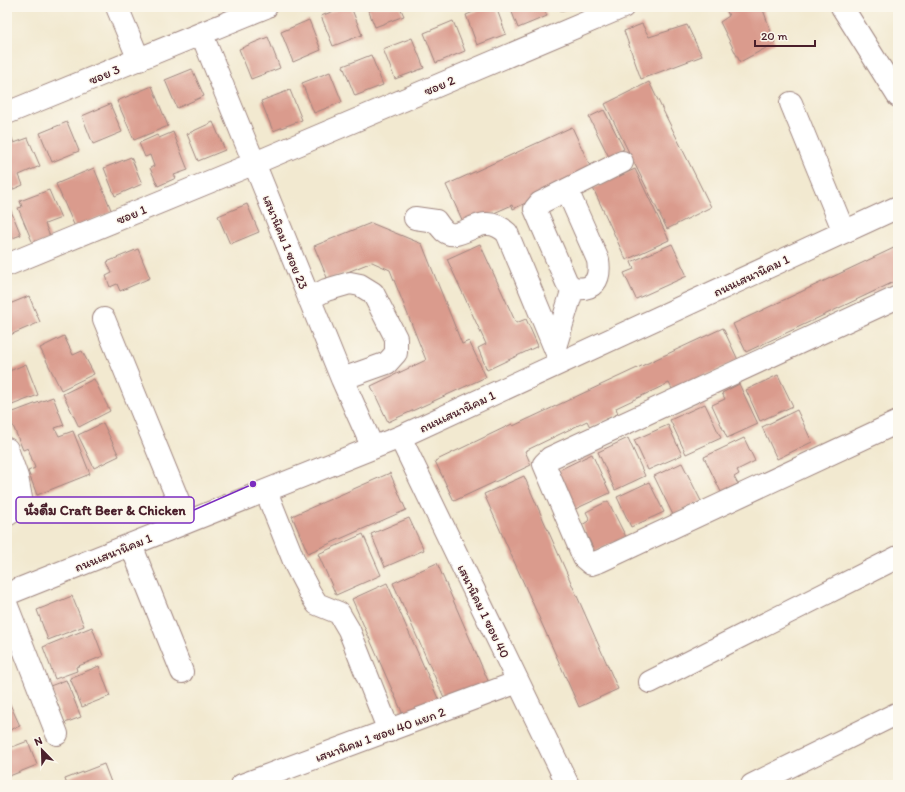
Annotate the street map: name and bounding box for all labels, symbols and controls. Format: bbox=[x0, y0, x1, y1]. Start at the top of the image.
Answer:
scale bar bbox=[755, 22, 815, 48]
text: 20 m bbox=[761, 29, 788, 43]
street label: ซอย 3 bbox=[86, 61, 122, 87]
street label: ซอย 2 bbox=[422, 72, 457, 99]
street label: เสนานิคม 1 ซอย 23 bbox=[260, 193, 311, 292]
street label: ซอย 1 bbox=[114, 202, 148, 227]
street label: ถนนเสนานิคม 1 bbox=[711, 251, 792, 300]
street label: ถนนเสนานิคม 1 bbox=[417, 387, 498, 436]
callout: นั่งดื่ม Craft Beer & Chicken bbox=[16, 497, 194, 523]
text: นั่งดื่ม Craft Beer & Chicken bbox=[23, 502, 186, 519]
street label: ถนนเสนานิคม 1 bbox=[72, 530, 154, 575]
street label: เสนานิคม 1 ซอย 40 bbox=[454, 562, 513, 660]
street label: เสนานิคม 1 ซอย 40 แยก 2 bbox=[313, 704, 447, 765]
north arrow bbox=[22, 730, 62, 770]
text: N bbox=[32, 734, 44, 749]

